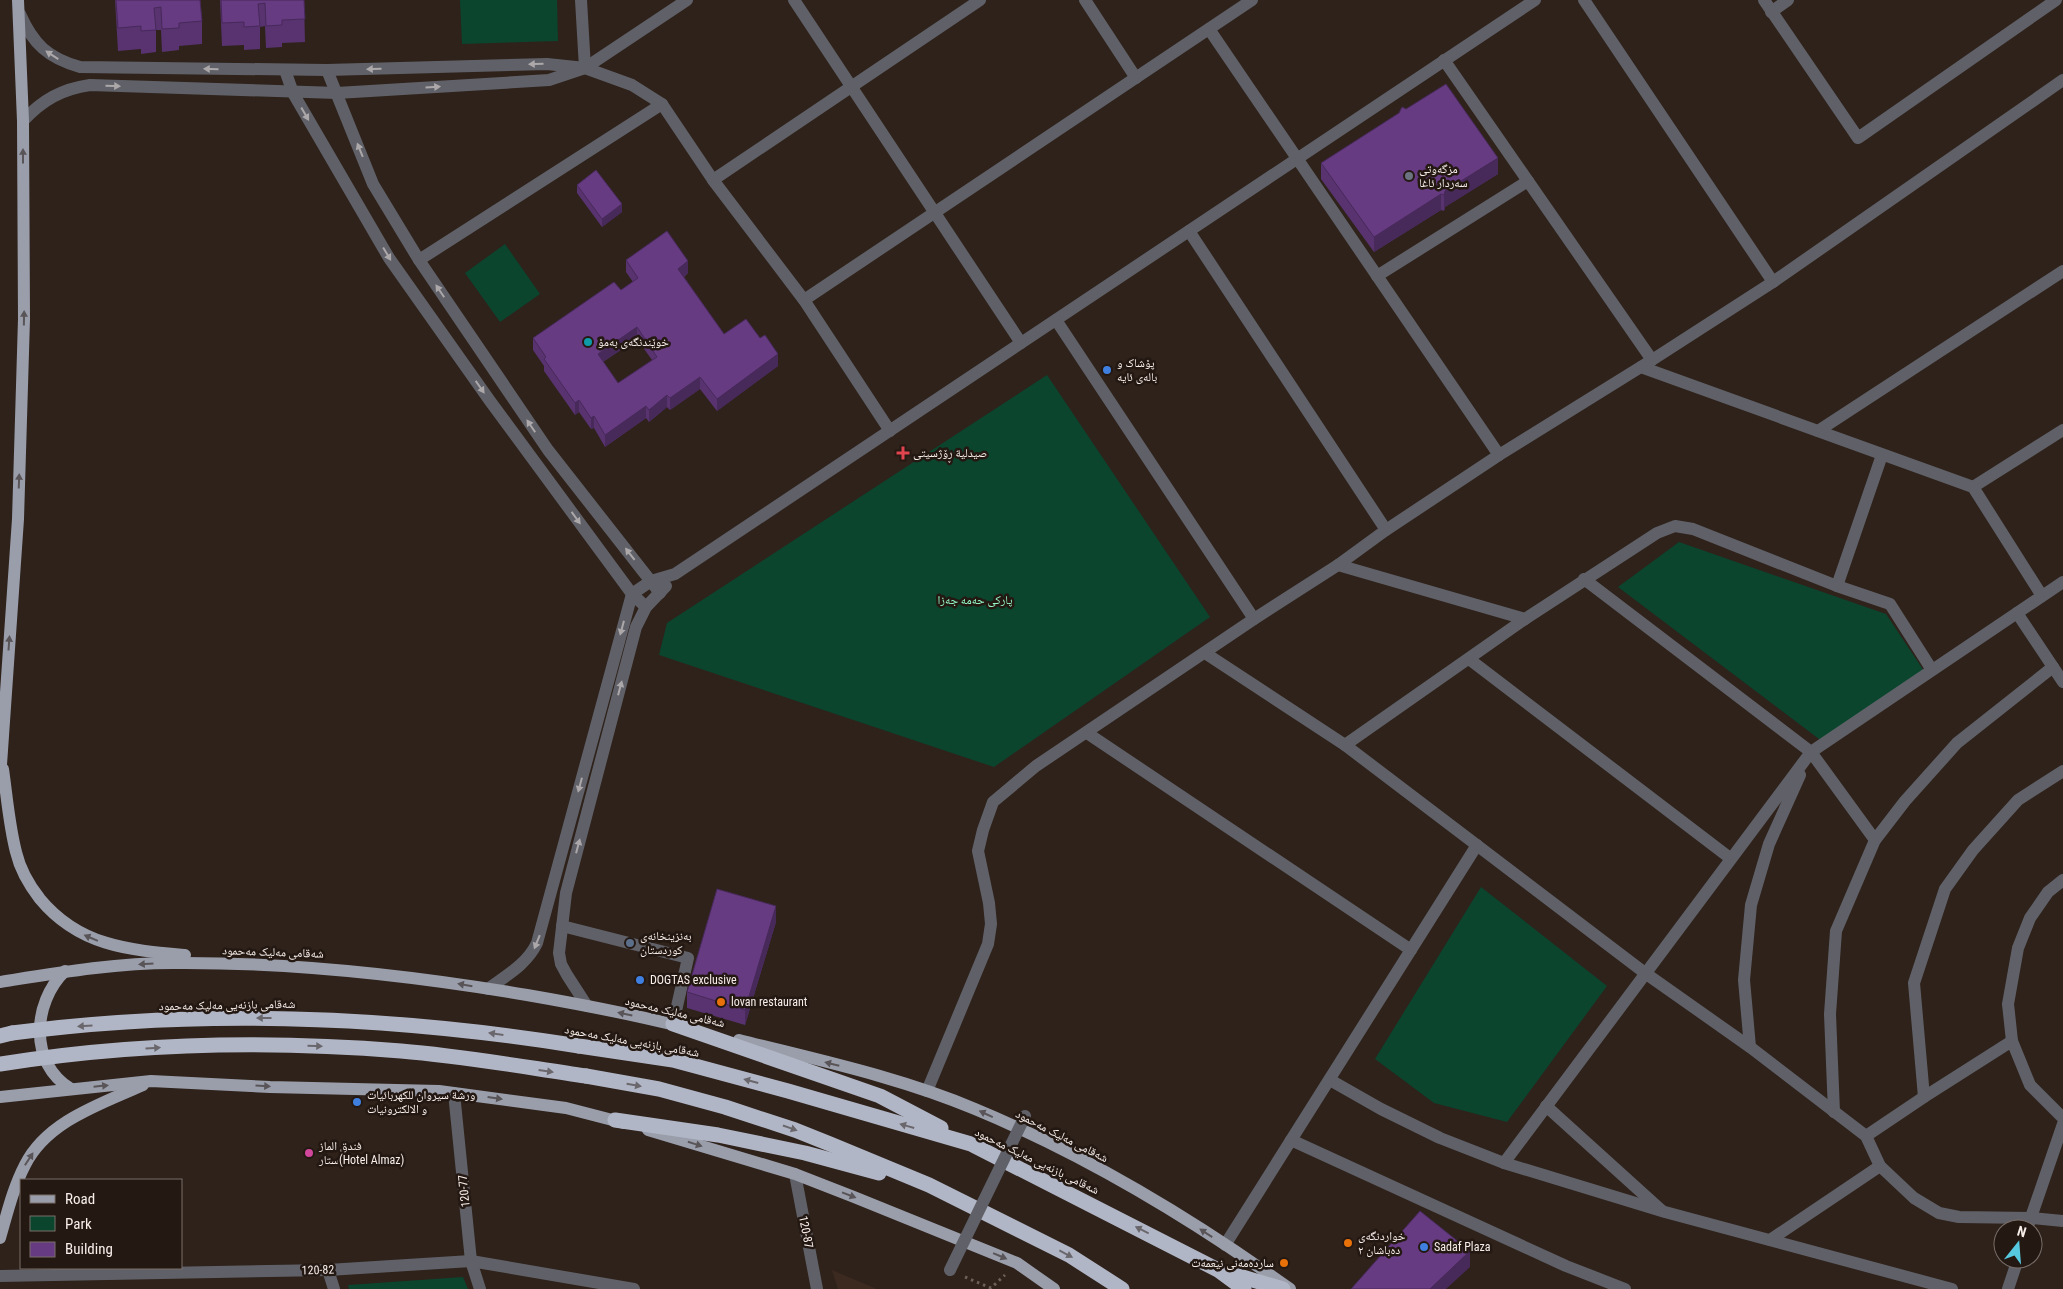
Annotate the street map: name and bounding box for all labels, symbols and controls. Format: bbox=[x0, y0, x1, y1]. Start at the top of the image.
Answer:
one-way arrow bbox=[45, 50, 58, 60]
one-way arrow bbox=[528, 61, 544, 69]
one-way arrow bbox=[203, 65, 219, 73]
one-way arrow bbox=[366, 65, 382, 73]
one-way arrow bbox=[106, 82, 122, 90]
one-way arrow bbox=[425, 83, 441, 91]
one-way arrow bbox=[300, 107, 309, 121]
one-way arrow bbox=[355, 143, 363, 158]
one-way arrow bbox=[19, 147, 27, 163]
place label: مزگەوتی سەردار ئاغا bbox=[1419, 162, 1468, 190]
marker: مزگەوتی سەردار ئاغا bbox=[1403, 170, 1415, 182]
one-way arrow bbox=[382, 248, 392, 261]
one-way arrow bbox=[435, 284, 445, 298]
one-way arrow bbox=[20, 310, 28, 326]
place label: خوێندنگەی بەمۆ bbox=[598, 335, 669, 349]
marker: خوێندنگەی بەمۆ bbox=[582, 336, 594, 348]
place label: پۆشاک و بالەی ئایە bbox=[1117, 356, 1157, 384]
marker: پۆشاک و بالەی ئایە bbox=[1101, 364, 1113, 376]
one-way arrow bbox=[475, 380, 485, 394]
one-way arrow bbox=[526, 419, 536, 433]
place label: صيدلية ڕۆژسیتی bbox=[913, 446, 987, 463]
marker: صيدلية ڕۆژسیتی bbox=[897, 447, 909, 459]
one-way arrow bbox=[16, 472, 24, 488]
one-way arrow bbox=[571, 511, 581, 525]
one-way arrow bbox=[625, 548, 636, 561]
park label: پارکی حەمە جەزا bbox=[937, 593, 1013, 607]
one-way arrow bbox=[618, 621, 626, 636]
one-way arrow bbox=[6, 634, 14, 650]
one-way arrow bbox=[616, 681, 624, 696]
one-way arrow bbox=[576, 778, 584, 793]
one-way arrow bbox=[574, 838, 582, 853]
place label: بەنزینخانەی کوردستان bbox=[640, 929, 692, 957]
one-way arrow bbox=[84, 933, 98, 941]
one-way arrow bbox=[533, 935, 541, 949]
marker: بەنزینخانەی کوردستان bbox=[624, 937, 636, 949]
street label: شەقامی مەلیک مەحمود bbox=[222, 943, 324, 961]
one-way arrow bbox=[138, 961, 154, 969]
place label: DOGTAS exclusive bbox=[650, 973, 737, 987]
marker: DOGTAS exclusive bbox=[634, 974, 646, 986]
one-way arrow bbox=[457, 980, 473, 988]
street label: شەقامی مەلیک مەحمود bbox=[624, 994, 726, 1030]
place label: lovan restaurant bbox=[731, 995, 808, 1009]
marker: lovan restaurant bbox=[715, 996, 727, 1008]
street label: شەقامی بازنەیی مەلیک مەحمود bbox=[159, 997, 295, 1014]
one-way arrow bbox=[617, 1010, 632, 1018]
one-way arrow bbox=[256, 1014, 272, 1022]
one-way arrow bbox=[76, 1022, 92, 1030]
street label: شەقامی بازنەیی مەلیک مەحمود bbox=[563, 1022, 701, 1060]
one-way arrow bbox=[488, 1030, 504, 1038]
one-way arrow bbox=[145, 1043, 161, 1051]
one-way arrow bbox=[307, 1043, 323, 1051]
one-way arrow bbox=[824, 1060, 839, 1068]
one-way arrow bbox=[539, 1067, 555, 1075]
one-way arrow bbox=[743, 1077, 758, 1085]
one-way arrow bbox=[626, 1081, 642, 1089]
one-way arrow bbox=[93, 1082, 109, 1090]
one-way arrow bbox=[255, 1083, 271, 1091]
place label: ورشة سيروان للكهربائيات و الالكترونيات bbox=[367, 1088, 475, 1116]
one-way arrow bbox=[487, 1095, 503, 1103]
marker: ورشة سيروان للكهربائيات و الالكترونيات bbox=[351, 1096, 363, 1108]
street label: شەقامی مەلیک مەحمود bbox=[1013, 1107, 1111, 1166]
one-way arrow bbox=[979, 1109, 993, 1117]
one-way arrow bbox=[900, 1121, 915, 1129]
one-way arrow bbox=[783, 1125, 798, 1133]
street label: شەقامی بازنەیی مەلیک مەحمود bbox=[972, 1125, 1102, 1198]
place label: فندق الماز ستار(Hotel Almaz) bbox=[318, 1139, 404, 1167]
one-way arrow bbox=[687, 1141, 702, 1149]
marker: فندق الماز ستار(Hotel Almaz) bbox=[303, 1147, 315, 1159]
one-way arrow bbox=[24, 1153, 33, 1166]
street label: 120-77 bbox=[455, 1174, 473, 1208]
legend bbox=[20, 1179, 182, 1269]
text: Road bbox=[65, 1190, 95, 1208]
one-way arrow bbox=[842, 1191, 857, 1199]
text: Park bbox=[65, 1215, 92, 1233]
street label: 120-87 bbox=[796, 1215, 816, 1249]
north arrow bbox=[1993, 1219, 2043, 1269]
text: N bbox=[2015, 1223, 2028, 1240]
one-way arrow bbox=[1134, 1226, 1149, 1234]
one-way arrow bbox=[1199, 1228, 1213, 1237]
place label: خواردنگەی دەباشان ٢ bbox=[1358, 1229, 1406, 1257]
marker: خواردنگەی دەباشان ٢ bbox=[1342, 1237, 1354, 1249]
text: Building bbox=[65, 1240, 113, 1258]
place label: Sadaf Plaza bbox=[1434, 1240, 1491, 1254]
marker: Sadaf Plaza bbox=[1418, 1241, 1430, 1253]
one-way arrow bbox=[1059, 1250, 1073, 1258]
one-way arrow bbox=[992, 1253, 1007, 1261]
place label: ساردەمەنی نیعمەت bbox=[1191, 1256, 1274, 1270]
marker: ساردەمەنی نیعمەت bbox=[1278, 1257, 1290, 1269]
street label: 120-82 bbox=[301, 1262, 335, 1278]

